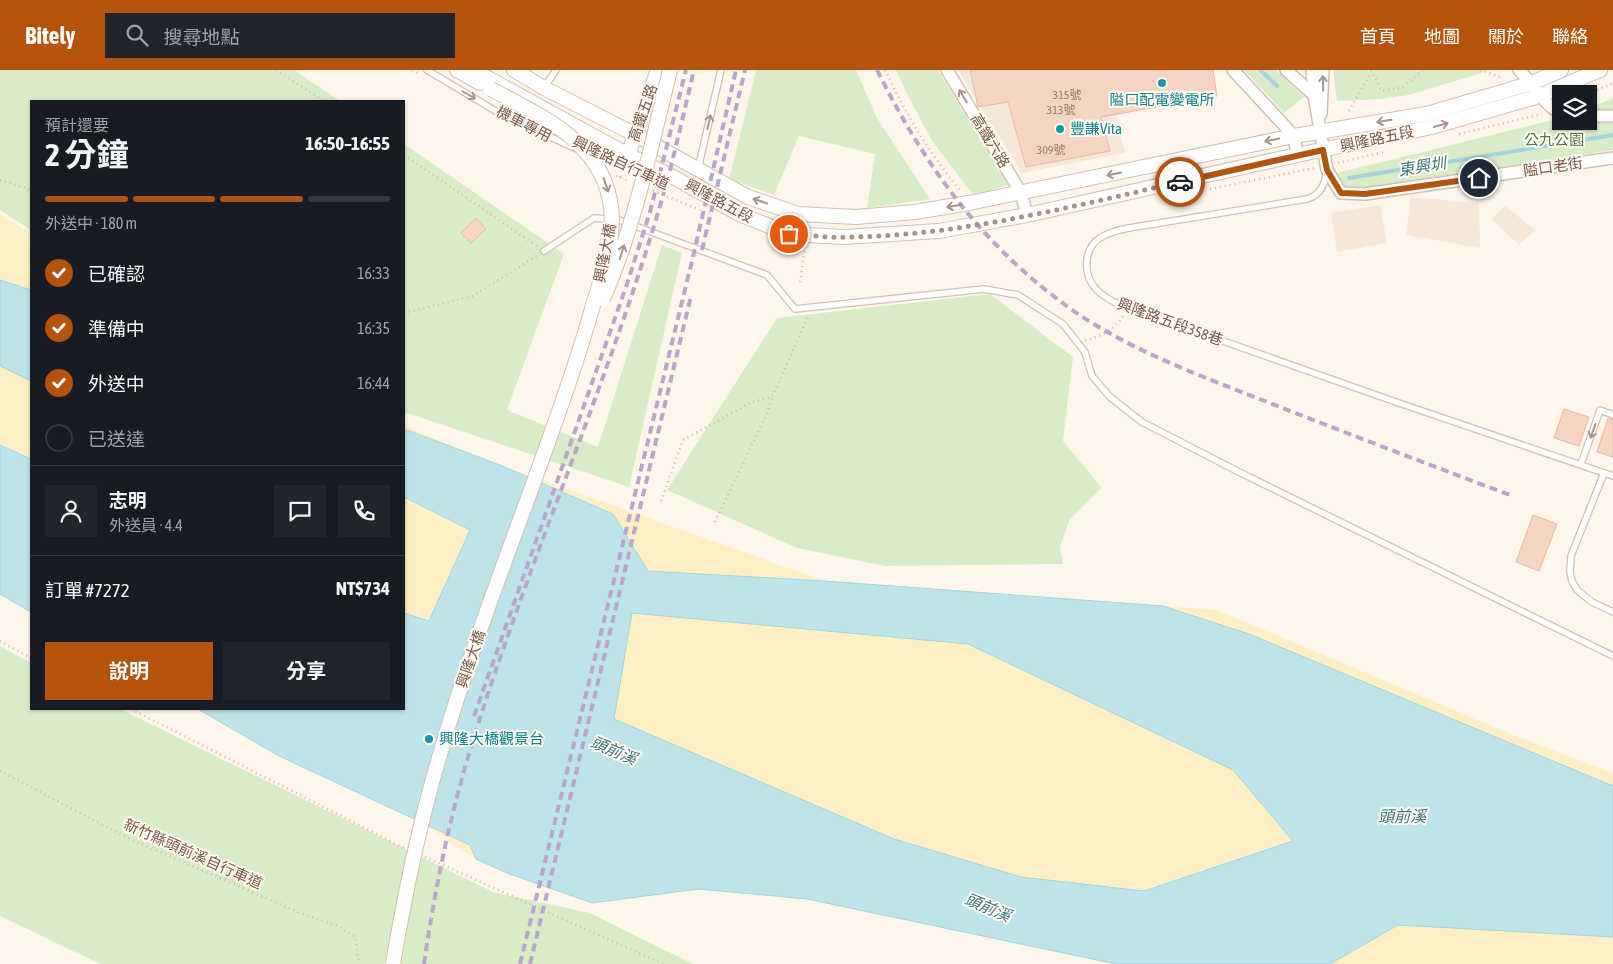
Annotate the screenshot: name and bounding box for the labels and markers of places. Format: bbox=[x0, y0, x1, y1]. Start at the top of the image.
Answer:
marker: 隘口配電變電所 bbox=[1156, 77, 1168, 89]
place label: 隘口配電變電所 bbox=[1109, 91, 1215, 108]
place label: 豐謙Vita bbox=[1070, 120, 1122, 137]
marker: 豐謙Vita bbox=[1054, 123, 1066, 135]
pin bbox=[1458, 157, 1500, 199]
pin bbox=[768, 213, 810, 255]
place label: 興隆大橋觀景台 bbox=[439, 730, 544, 747]
marker: 興隆大橋觀景台 bbox=[423, 733, 435, 745]

